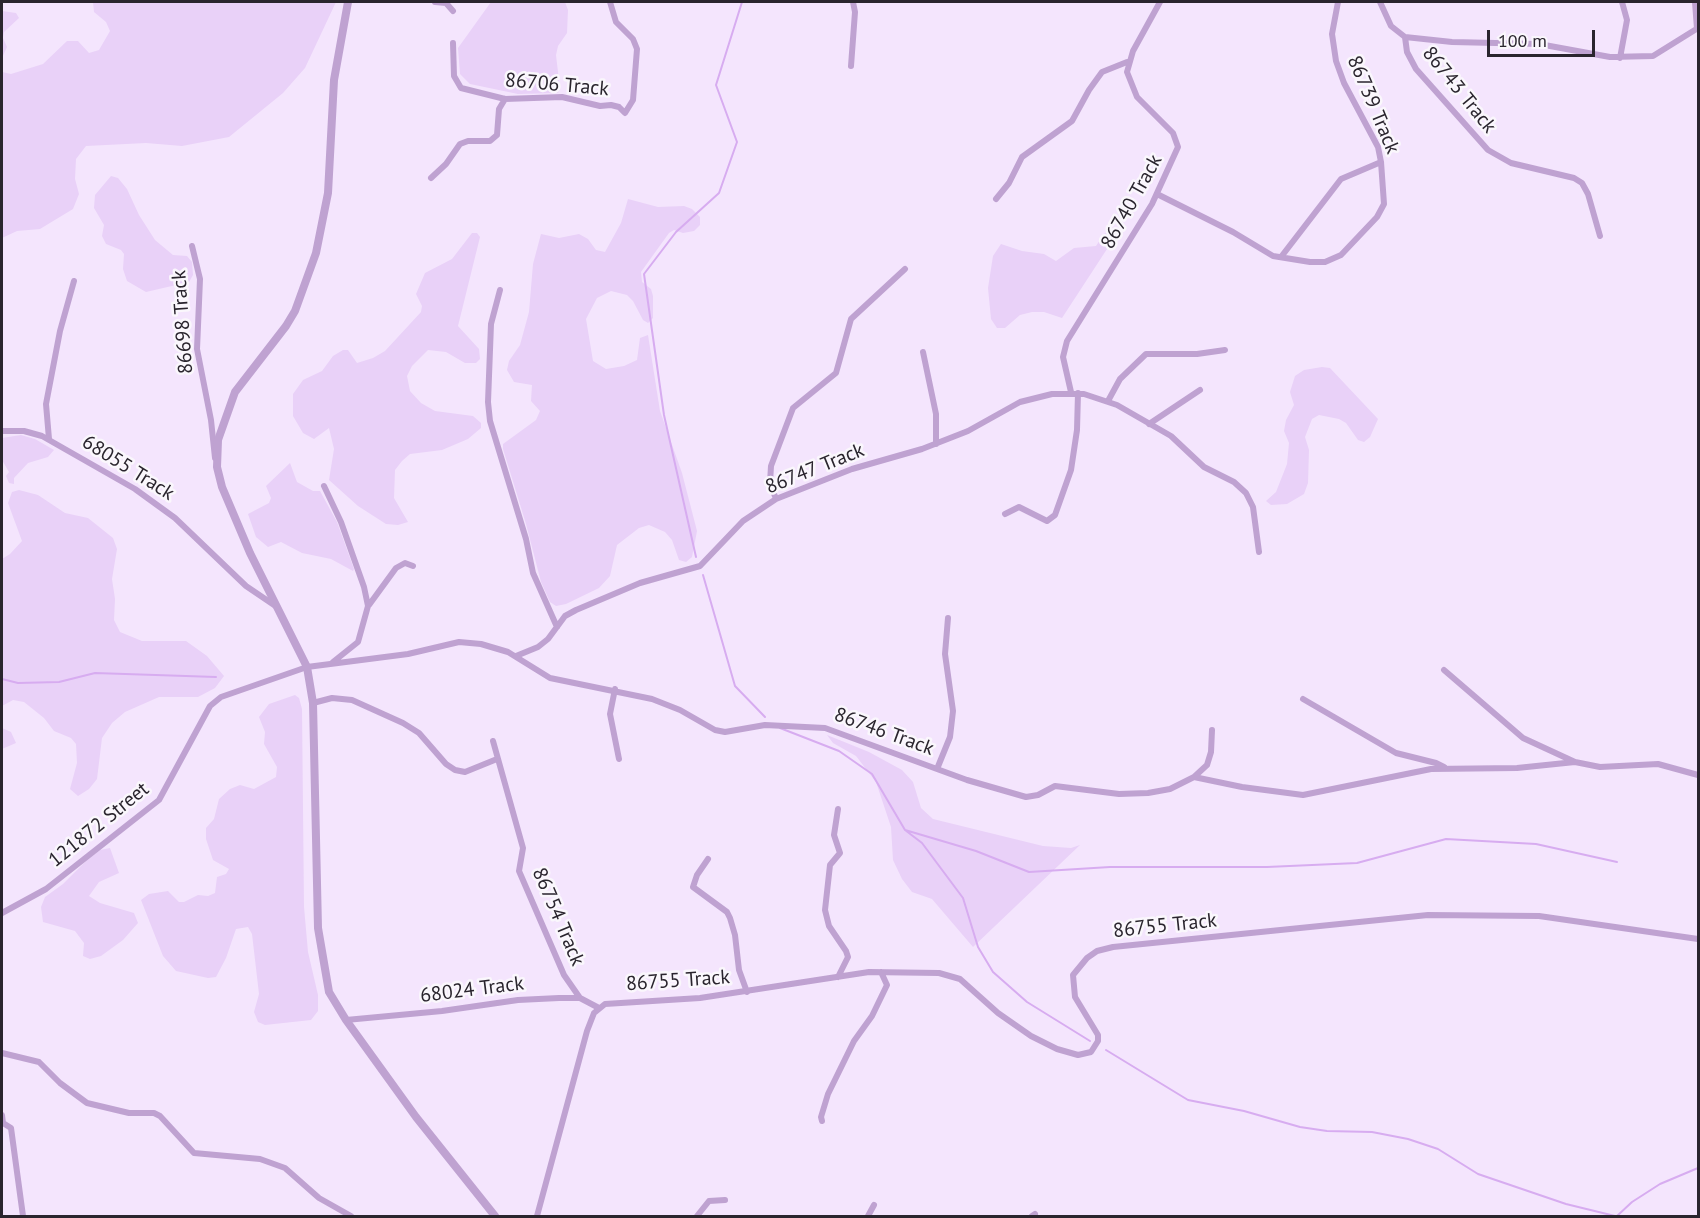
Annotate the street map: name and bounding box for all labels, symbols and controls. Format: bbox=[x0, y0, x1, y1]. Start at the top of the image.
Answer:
scale bar bbox=[1490, 18, 1598, 56]
text: 100 m bbox=[1498, 29, 1547, 52]
street label: 86743 Track bbox=[1417, 42, 1501, 138]
street label: 86739 Track bbox=[1342, 52, 1404, 158]
street label: 86706 Track bbox=[504, 69, 610, 101]
street label: 86740 Track bbox=[1096, 151, 1168, 253]
street label: 86698 Track bbox=[167, 269, 199, 375]
street label: 68055 Track bbox=[77, 430, 179, 506]
street label: 86747 Track bbox=[762, 438, 868, 500]
street label: 86746 Track bbox=[831, 703, 937, 761]
street label: 121872 Street bbox=[44, 777, 154, 873]
street label: 86754 Track bbox=[527, 864, 589, 970]
street label: 86755 Track bbox=[1112, 909, 1218, 943]
street label: 86755 Track bbox=[625, 965, 731, 997]
street label: 68024 Track bbox=[419, 972, 525, 1008]

